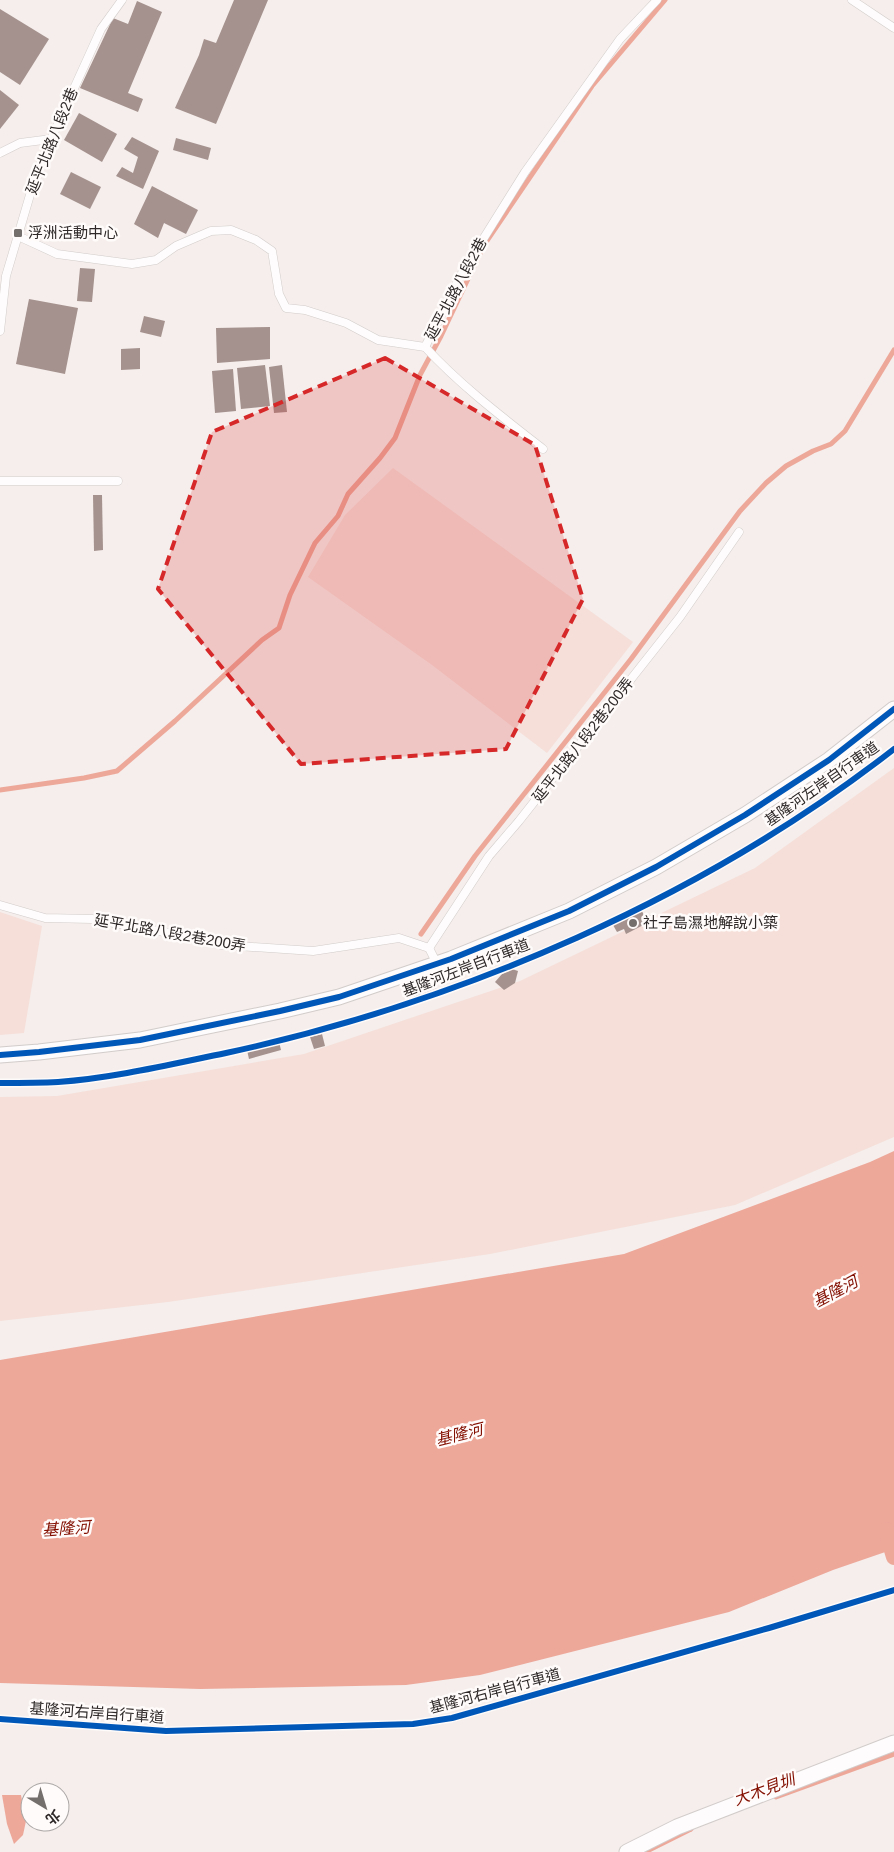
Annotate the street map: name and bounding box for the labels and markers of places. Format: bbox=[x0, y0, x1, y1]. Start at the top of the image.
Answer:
place label: 浮洲活動中心 bbox=[28, 224, 118, 241]
marker: 浮洲活動中心 bbox=[12, 227, 24, 239]
place label: 社子島濕地解說小築 bbox=[643, 914, 778, 931]
marker: 社子島濕地解說小築 bbox=[627, 917, 639, 929]

